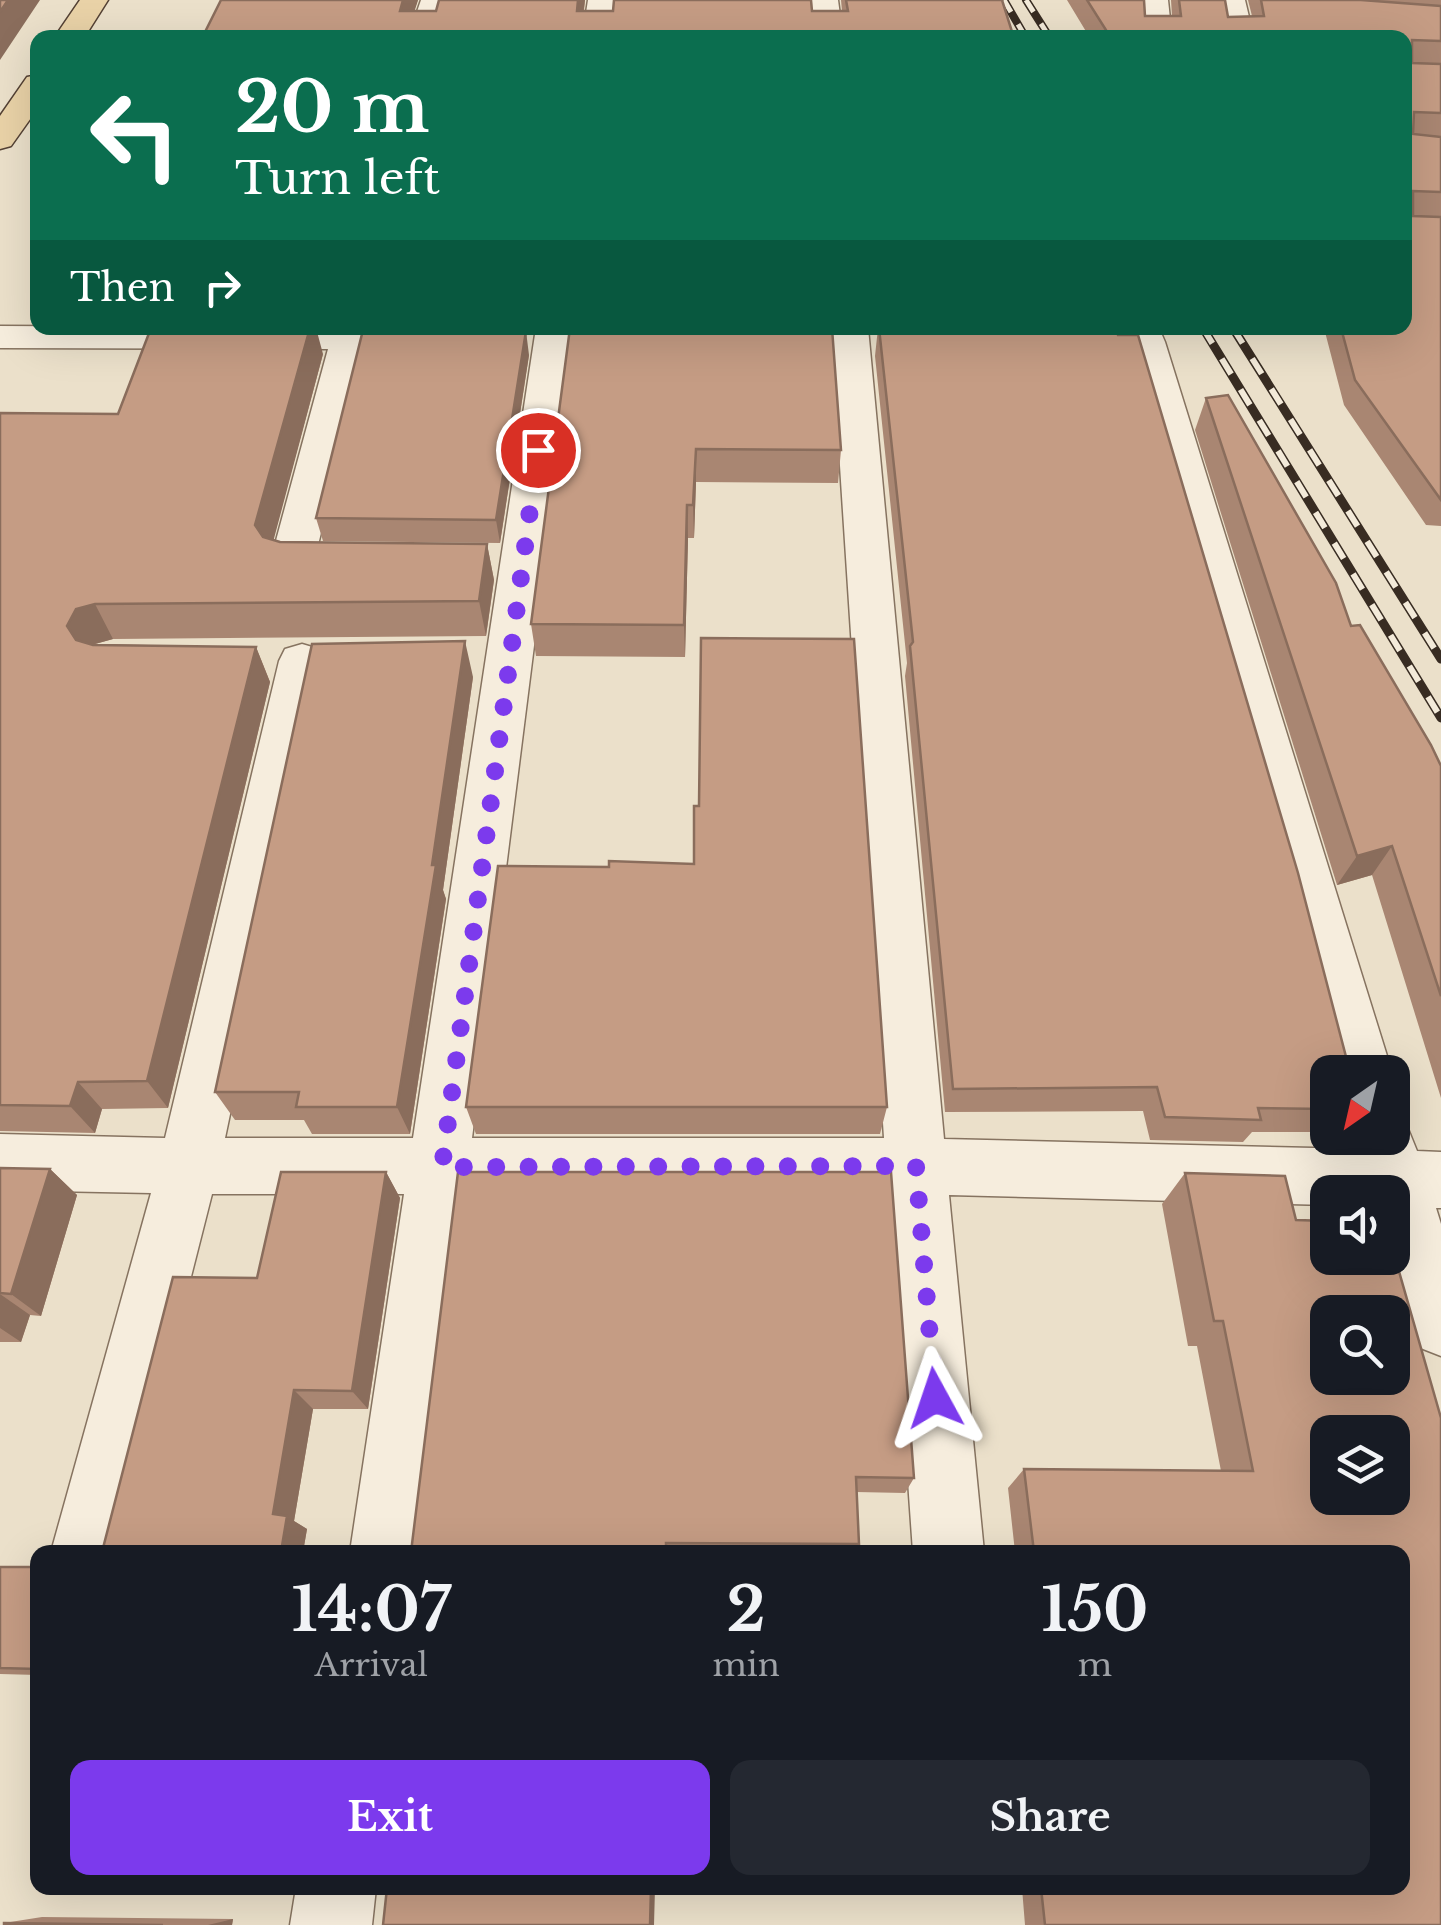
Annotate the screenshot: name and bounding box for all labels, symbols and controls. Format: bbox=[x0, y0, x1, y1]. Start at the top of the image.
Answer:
text: 20 m bbox=[235, 64, 429, 151]
icon: left bbox=[70, 70, 200, 200]
text: Turn left bbox=[235, 150, 440, 206]
icon: right bbox=[195, 260, 250, 315]
text: Then bbox=[70, 264, 175, 311]
pin bbox=[496, 408, 581, 493]
icon: arrive bbox=[511, 423, 566, 478]
north arrow bbox=[1310, 1055, 1410, 1155]
map controls bbox=[1310, 1055, 1410, 1515]
button: sound bbox=[1310, 1175, 1410, 1275]
button: search bbox=[1310, 1295, 1410, 1395]
position arrow bbox=[883, 1346, 987, 1450]
button: layers bbox=[1310, 1415, 1410, 1515]
text: 14:07 bbox=[292, 1573, 451, 1647]
text: 2 bbox=[727, 1573, 766, 1647]
text: 150 bbox=[1041, 1573, 1148, 1647]
text: Arrival bbox=[315, 1645, 428, 1685]
text: min bbox=[712, 1645, 780, 1685]
text: m bbox=[1078, 1645, 1112, 1685]
button: Exit bbox=[70, 1760, 710, 1875]
button: Share bbox=[730, 1760, 1370, 1875]

